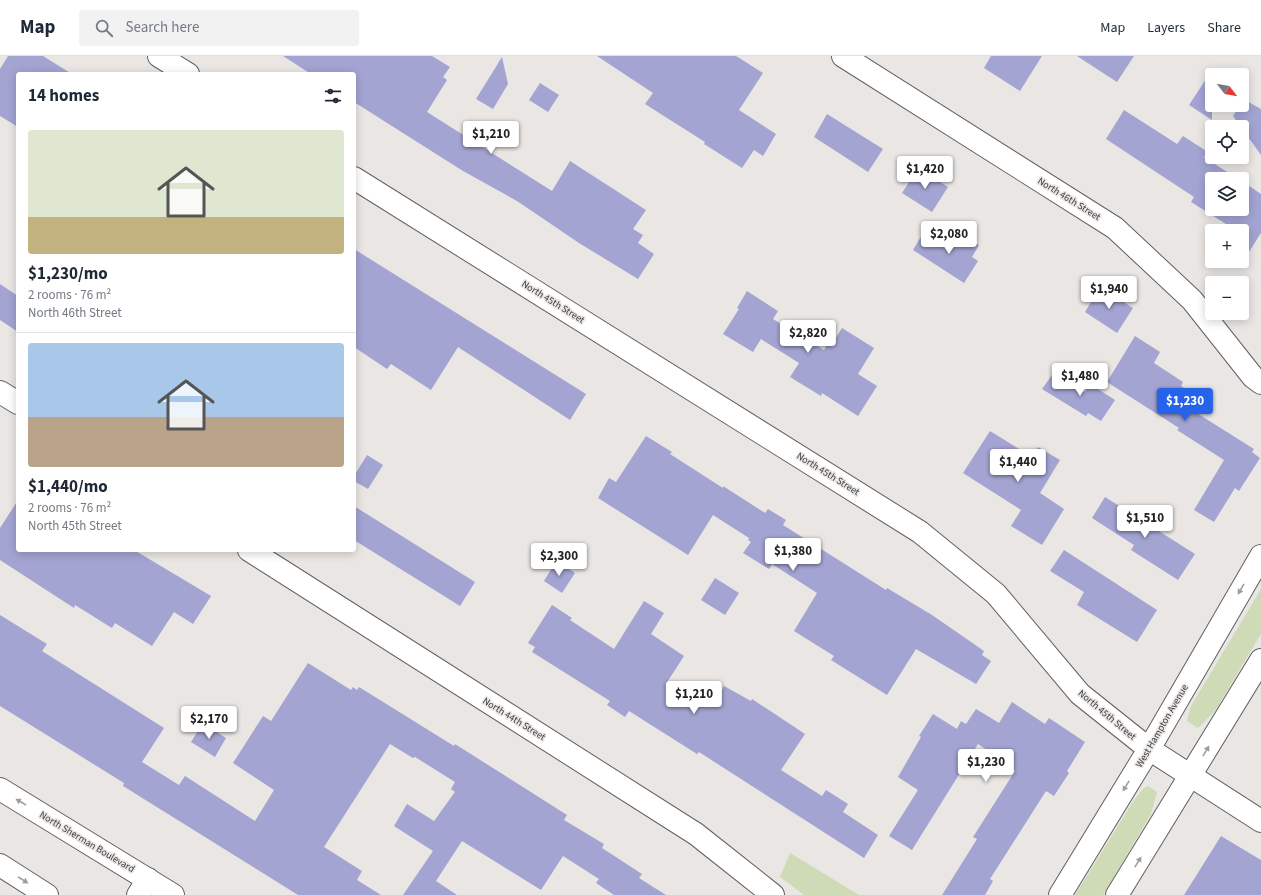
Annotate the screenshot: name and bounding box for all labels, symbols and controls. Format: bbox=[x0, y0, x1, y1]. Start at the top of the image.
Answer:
search box bbox=[79, 10, 359, 46]
text: Map bbox=[20, 14, 55, 41]
icon: search bbox=[93, 17, 115, 39]
text: Search here bbox=[125, 17, 199, 38]
text: Map bbox=[1100, 18, 1125, 38]
text: Layers bbox=[1147, 18, 1185, 38]
text: Share bbox=[1207, 18, 1241, 38]
north arrow bbox=[1205, 68, 1249, 112]
map controls bbox=[1205, 68, 1249, 320]
text: 14 homes bbox=[28, 84, 99, 108]
icon: filters bbox=[322, 85, 344, 107]
button: locate bbox=[1205, 120, 1249, 164]
pin: $1,210 bbox=[458, 121, 524, 155]
text: $1,210 bbox=[472, 125, 510, 143]
icon: home bbox=[150, 156, 222, 228]
pin: $1,420 bbox=[892, 156, 958, 190]
text: $1,420 bbox=[906, 160, 944, 178]
button: layers bbox=[1205, 172, 1249, 216]
street label: North 46th Street bbox=[1035, 174, 1104, 224]
pin: $2,080 bbox=[916, 221, 982, 255]
button: + bbox=[1205, 224, 1249, 268]
text: $2,080 bbox=[930, 225, 968, 243]
text: $1,230/mo bbox=[28, 262, 108, 286]
pin: $1,940 bbox=[1076, 276, 1142, 310]
button: − bbox=[1205, 276, 1249, 320]
street label: North 45th Street bbox=[519, 277, 588, 327]
text: $1,940 bbox=[1090, 280, 1128, 298]
text: 2 rooms · 76 m² bbox=[28, 286, 111, 304]
text: North 46th Street bbox=[28, 304, 122, 322]
pin: $2,820 bbox=[775, 320, 841, 354]
text: $2,820 bbox=[789, 324, 827, 342]
pin: $1,480 bbox=[1047, 363, 1113, 397]
text: $1,480 bbox=[1061, 367, 1099, 385]
icon: home bbox=[150, 369, 222, 441]
pin: $1,230 bbox=[1152, 388, 1218, 422]
text: $1,230 bbox=[1166, 392, 1204, 410]
street label: North 45th Street bbox=[794, 449, 863, 499]
pin: $1,440 bbox=[985, 449, 1051, 483]
text: $1,440 bbox=[999, 453, 1037, 471]
text: $1,440/mo bbox=[28, 475, 108, 499]
text: 2 rooms · 76 m² bbox=[28, 499, 111, 517]
pin: $1,510 bbox=[1112, 505, 1178, 539]
text: $1,510 bbox=[1126, 509, 1164, 527]
text: North 45th Street bbox=[28, 517, 122, 535]
pin: $1,380 bbox=[760, 538, 826, 572]
text: $1,380 bbox=[774, 542, 812, 560]
pin: $2,300 bbox=[526, 543, 592, 577]
text: $2,300 bbox=[540, 547, 578, 565]
one-way arrow bbox=[1238, 583, 1245, 595]
pin: $1,210 bbox=[661, 681, 727, 715]
street label: West Hampton Avenue bbox=[1132, 682, 1192, 770]
text: $1,210 bbox=[675, 685, 713, 703]
street label: North 45th Street bbox=[1075, 686, 1140, 744]
street label: North 44th Street bbox=[480, 694, 549, 744]
pin: $2,170 bbox=[176, 706, 242, 740]
text: $2,170 bbox=[190, 710, 228, 728]
one-way arrow bbox=[1202, 745, 1209, 757]
pin: $1,230 bbox=[953, 749, 1019, 783]
text: $1,230 bbox=[967, 753, 1005, 771]
one-way arrow bbox=[1123, 780, 1130, 792]
one-way arrow bbox=[15, 798, 27, 805]
street label: North Sherman Boulevard bbox=[37, 808, 137, 876]
one-way arrow bbox=[1134, 856, 1141, 868]
one-way arrow bbox=[18, 876, 29, 884]

